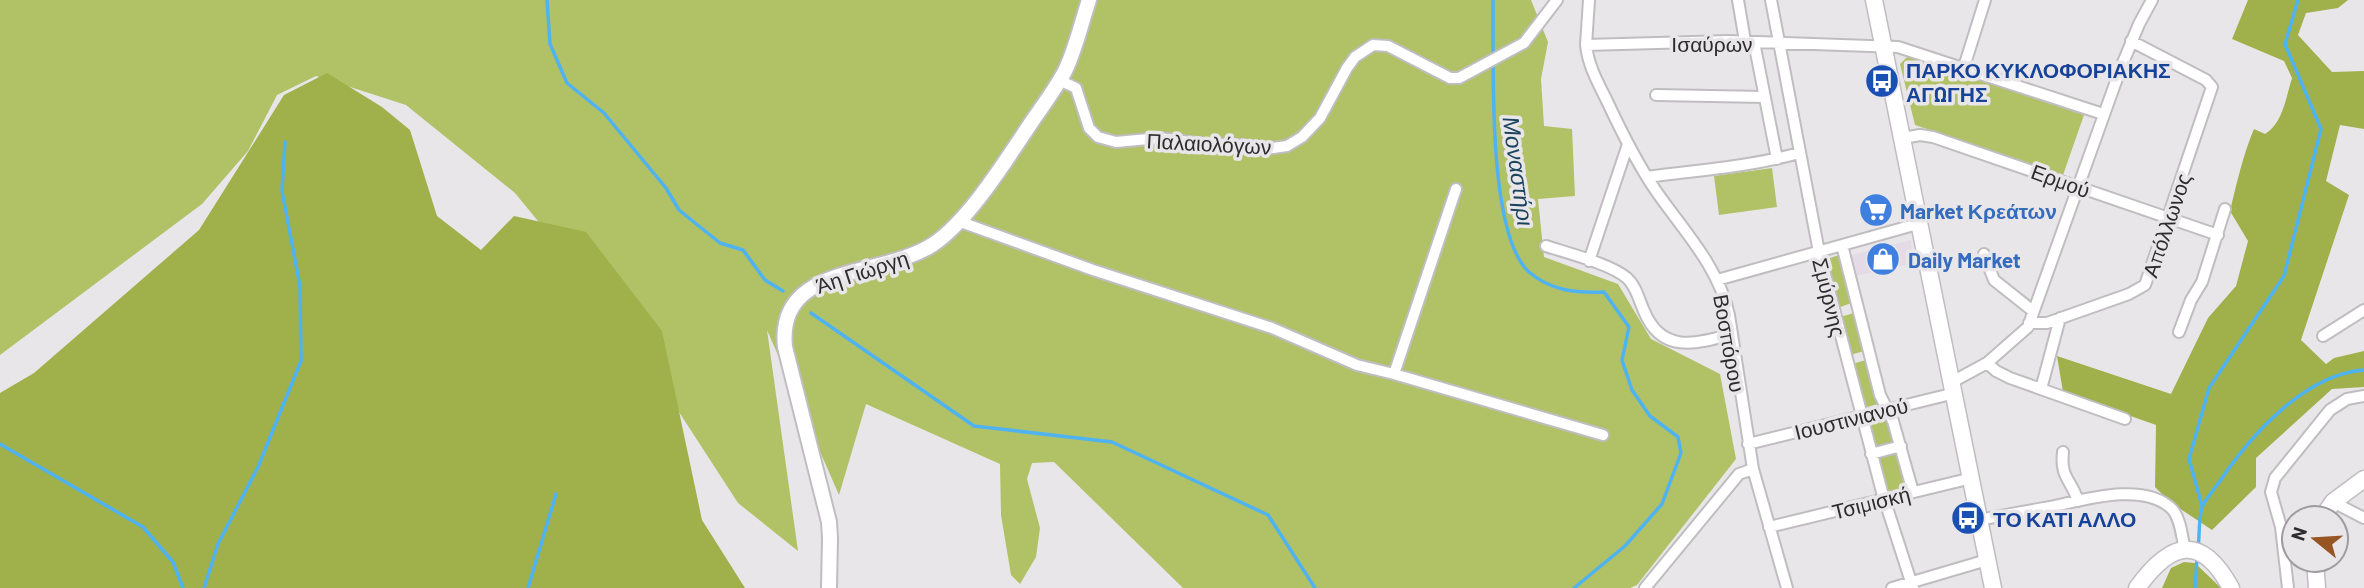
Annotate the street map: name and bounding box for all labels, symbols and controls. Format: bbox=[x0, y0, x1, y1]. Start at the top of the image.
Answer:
street label: Ισαύρων bbox=[1671, 31, 1753, 56]
place label: ΠΑΡΚΟ ΚΥΚΛΟΦΟΡΙΑΚΗΣ ΑΓΩΓΗΣ bbox=[1906, 57, 2171, 106]
bus stop icon: ΠΑΡΚΟ ΚΥΚΛΟΦΟΡΙΑΚΗΣ ΑΓΩΓΗΣ bbox=[1863, 62, 1901, 100]
water label: Μοναστήρι bbox=[1497, 115, 1541, 227]
street label: Παλαιολόγων bbox=[1146, 127, 1272, 159]
street label: Ερμού bbox=[2028, 158, 2094, 202]
street label: Απόλλωνος bbox=[2137, 170, 2195, 280]
supermarket icon: Market Κρεάτων bbox=[1857, 191, 1895, 229]
place label: Market Κρεάτων bbox=[1900, 198, 2057, 223]
shop icon: Daily Market bbox=[1864, 240, 1902, 278]
street label: Άη Γιώργη bbox=[813, 244, 911, 298]
place label: Daily Market bbox=[1908, 247, 2021, 272]
street label: Σμύρνης bbox=[1808, 255, 1852, 339]
street label: Βοσπόρου bbox=[1709, 292, 1751, 394]
street label: Ιουστινιανού bbox=[1792, 392, 1910, 444]
street label: Τσιμισκή bbox=[1829, 480, 1913, 524]
bus stop icon: ΤΟ ΚΑΤΙ ΑΛΛΟ bbox=[1949, 499, 1987, 537]
north arrow bbox=[2280, 504, 2350, 574]
place label: ΤΟ ΚΑΤΙ ΑΛΛΟ bbox=[1993, 506, 2136, 531]
text: N bbox=[2285, 524, 2311, 543]

